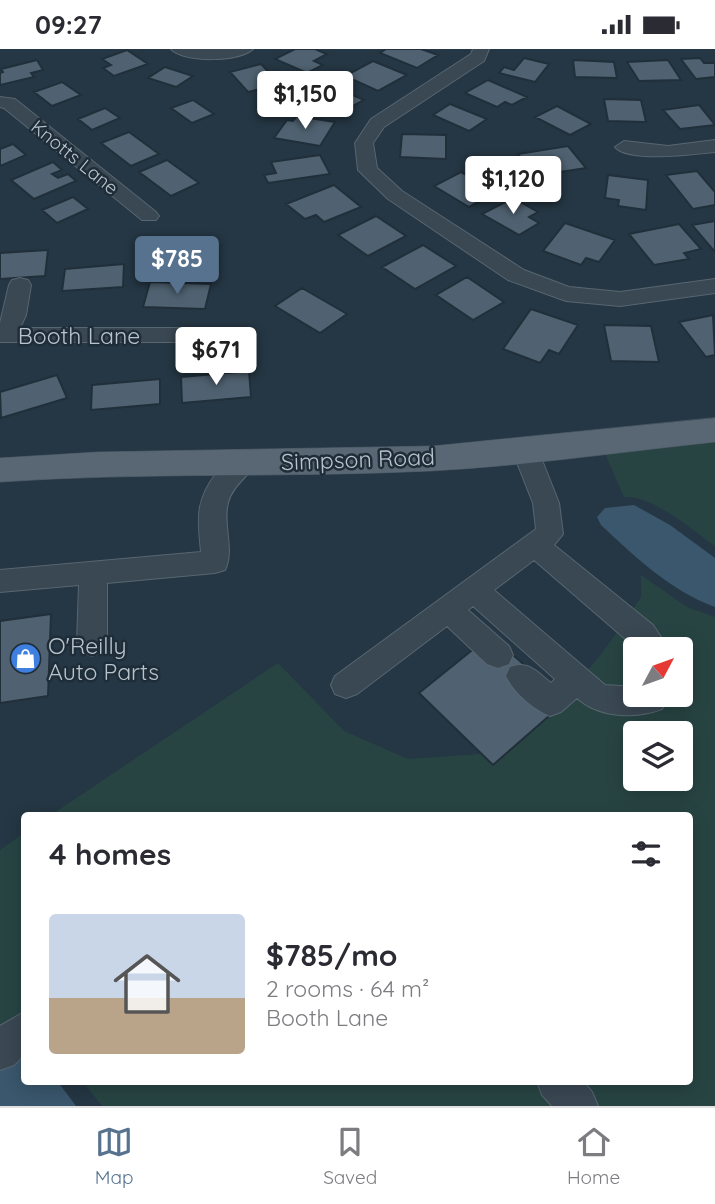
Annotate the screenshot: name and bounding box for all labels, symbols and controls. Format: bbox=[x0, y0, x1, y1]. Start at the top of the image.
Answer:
text: 09:27 bbox=[35, 8, 102, 41]
pin: $1,150 bbox=[248, 71, 362, 131]
text: $1,150 bbox=[273, 79, 337, 108]
street label: Knotts Lane bbox=[26, 114, 124, 200]
pin: $1,120 bbox=[456, 157, 570, 216]
text: $1,120 bbox=[481, 164, 545, 193]
pin: $785 bbox=[136, 237, 218, 296]
text: $785 bbox=[151, 244, 203, 273]
street label: Booth Lane bbox=[18, 321, 140, 350]
pin: $671 bbox=[175, 327, 257, 387]
text: $671 bbox=[192, 335, 240, 364]
street label: Simpson Road bbox=[281, 442, 435, 476]
place label: O'Reilly Auto Parts bbox=[48, 631, 159, 686]
north arrow bbox=[623, 637, 693, 707]
map controls bbox=[623, 637, 693, 791]
shop icon: O'Reilly Auto Parts bbox=[8, 641, 42, 675]
button: layers bbox=[623, 721, 693, 791]
text: 4 homes bbox=[49, 835, 171, 873]
icon: filters bbox=[627, 835, 665, 873]
text: $785/mo bbox=[266, 936, 398, 974]
icon: home bbox=[105, 942, 189, 1026]
text: 2 rooms · 64 m² bbox=[266, 974, 429, 1003]
text: Booth Lane bbox=[266, 1003, 388, 1032]
tab: Map bbox=[95, 1123, 134, 1189]
tab: Saved bbox=[323, 1123, 377, 1189]
tab: Home bbox=[567, 1123, 620, 1189]

